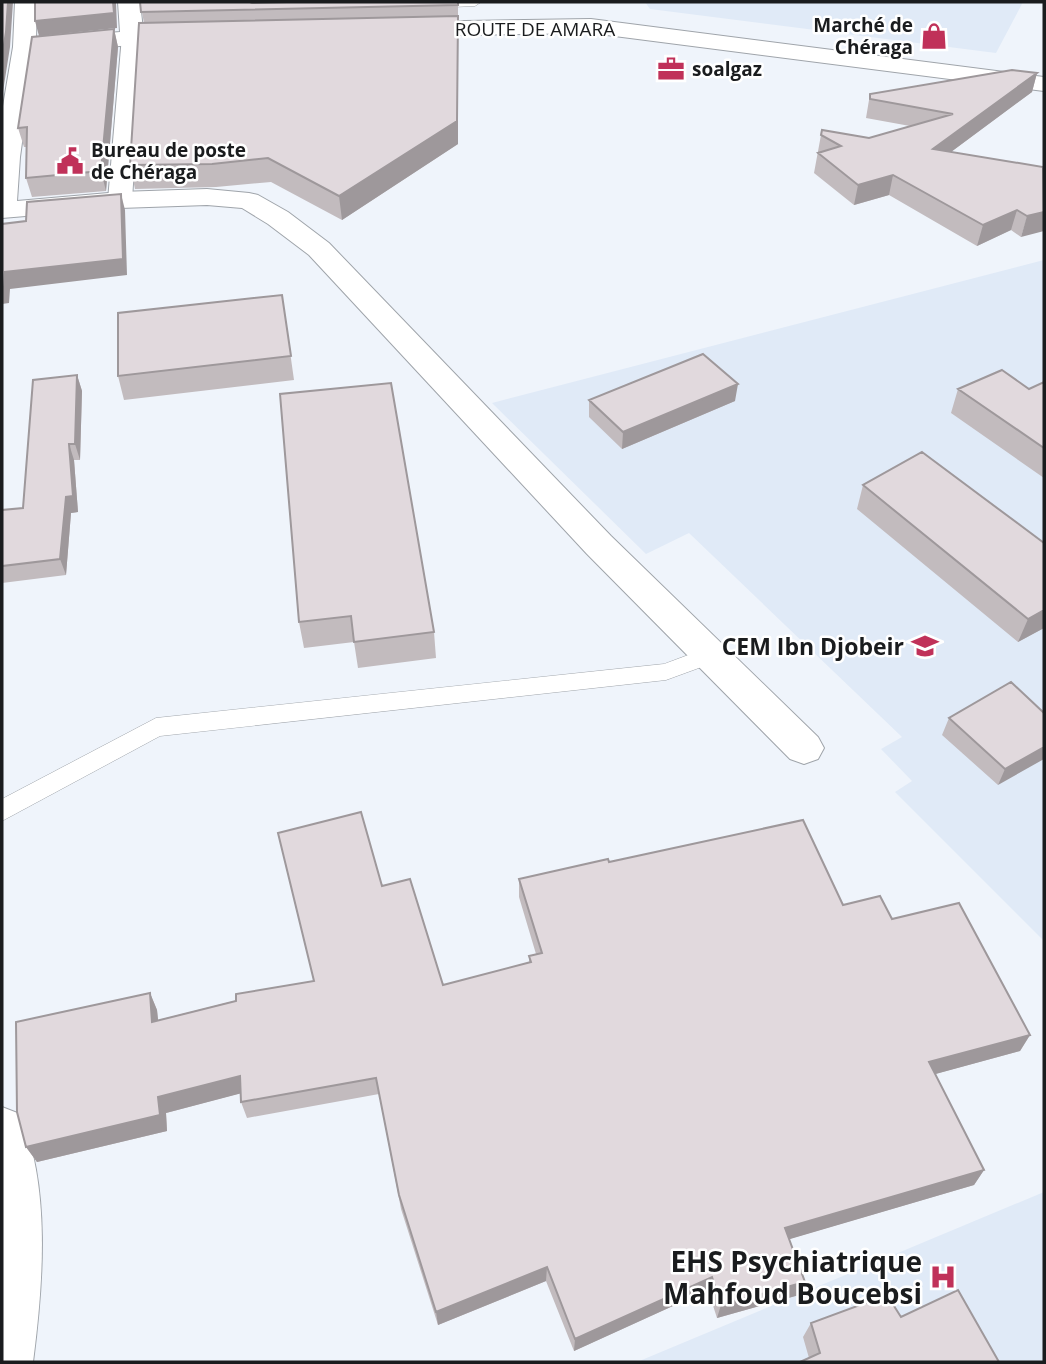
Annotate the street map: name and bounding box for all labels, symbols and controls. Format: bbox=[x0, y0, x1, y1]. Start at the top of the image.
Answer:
place label: Marché de Chéraga bbox=[813, 12, 913, 60]
street label: ROUTE DE AMARA bbox=[455, 16, 615, 42]
shop icon: Marché de Chéraga bbox=[919, 21, 949, 51]
office icon: soalgaz bbox=[656, 54, 686, 84]
place label: soalgaz bbox=[692, 56, 762, 82]
place label: Bureau de poste de Chéraga bbox=[91, 137, 246, 185]
public building icon: Bureau de poste de Chéraga bbox=[55, 146, 85, 176]
place label: CEM Ibn Djobeir bbox=[722, 630, 904, 662]
school or university icon: CEM Ibn Djobeir bbox=[910, 631, 940, 661]
place label: EHS Psychiatrique Mahfoud Boucebsi bbox=[663, 1242, 922, 1312]
hospital icon: EHS Psychiatrique Mahfoud Boucebsi bbox=[928, 1262, 958, 1292]

